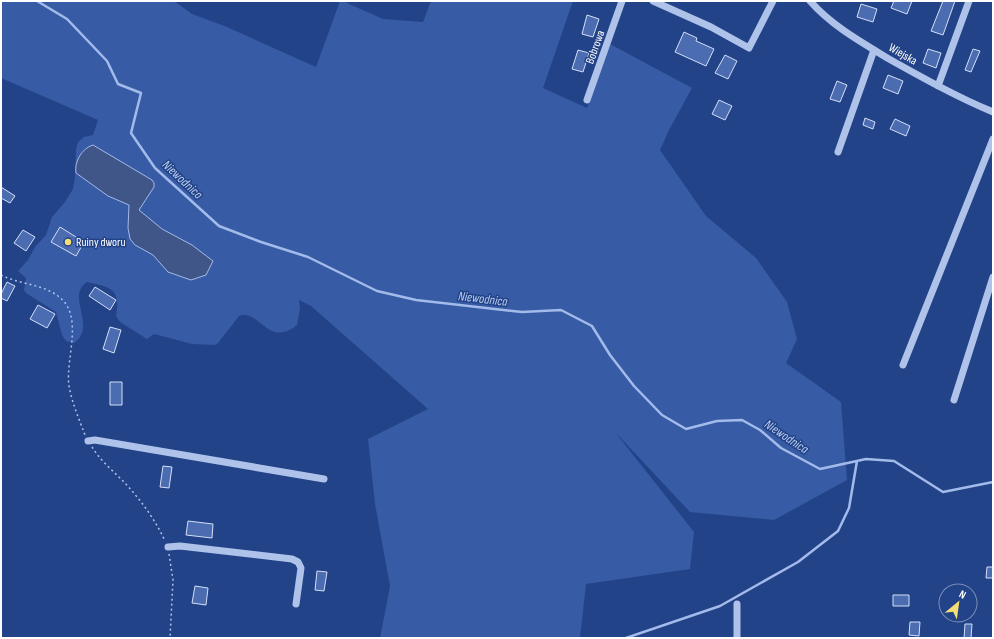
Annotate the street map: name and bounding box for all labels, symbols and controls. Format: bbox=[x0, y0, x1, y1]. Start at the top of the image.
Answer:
street label: Bobrowa bbox=[582, 28, 609, 66]
street label: Wiejska bbox=[886, 40, 920, 69]
water label: Niewodnica bbox=[159, 157, 206, 203]
place label: Ruiny dworu bbox=[76, 235, 126, 250]
marker: Ruiny dworu bbox=[63, 237, 73, 247]
water label: Niewodnica bbox=[457, 288, 509, 310]
water label: Niewodnica bbox=[761, 416, 812, 458]
north arrow bbox=[938, 583, 978, 623]
text: N bbox=[957, 588, 968, 602]

